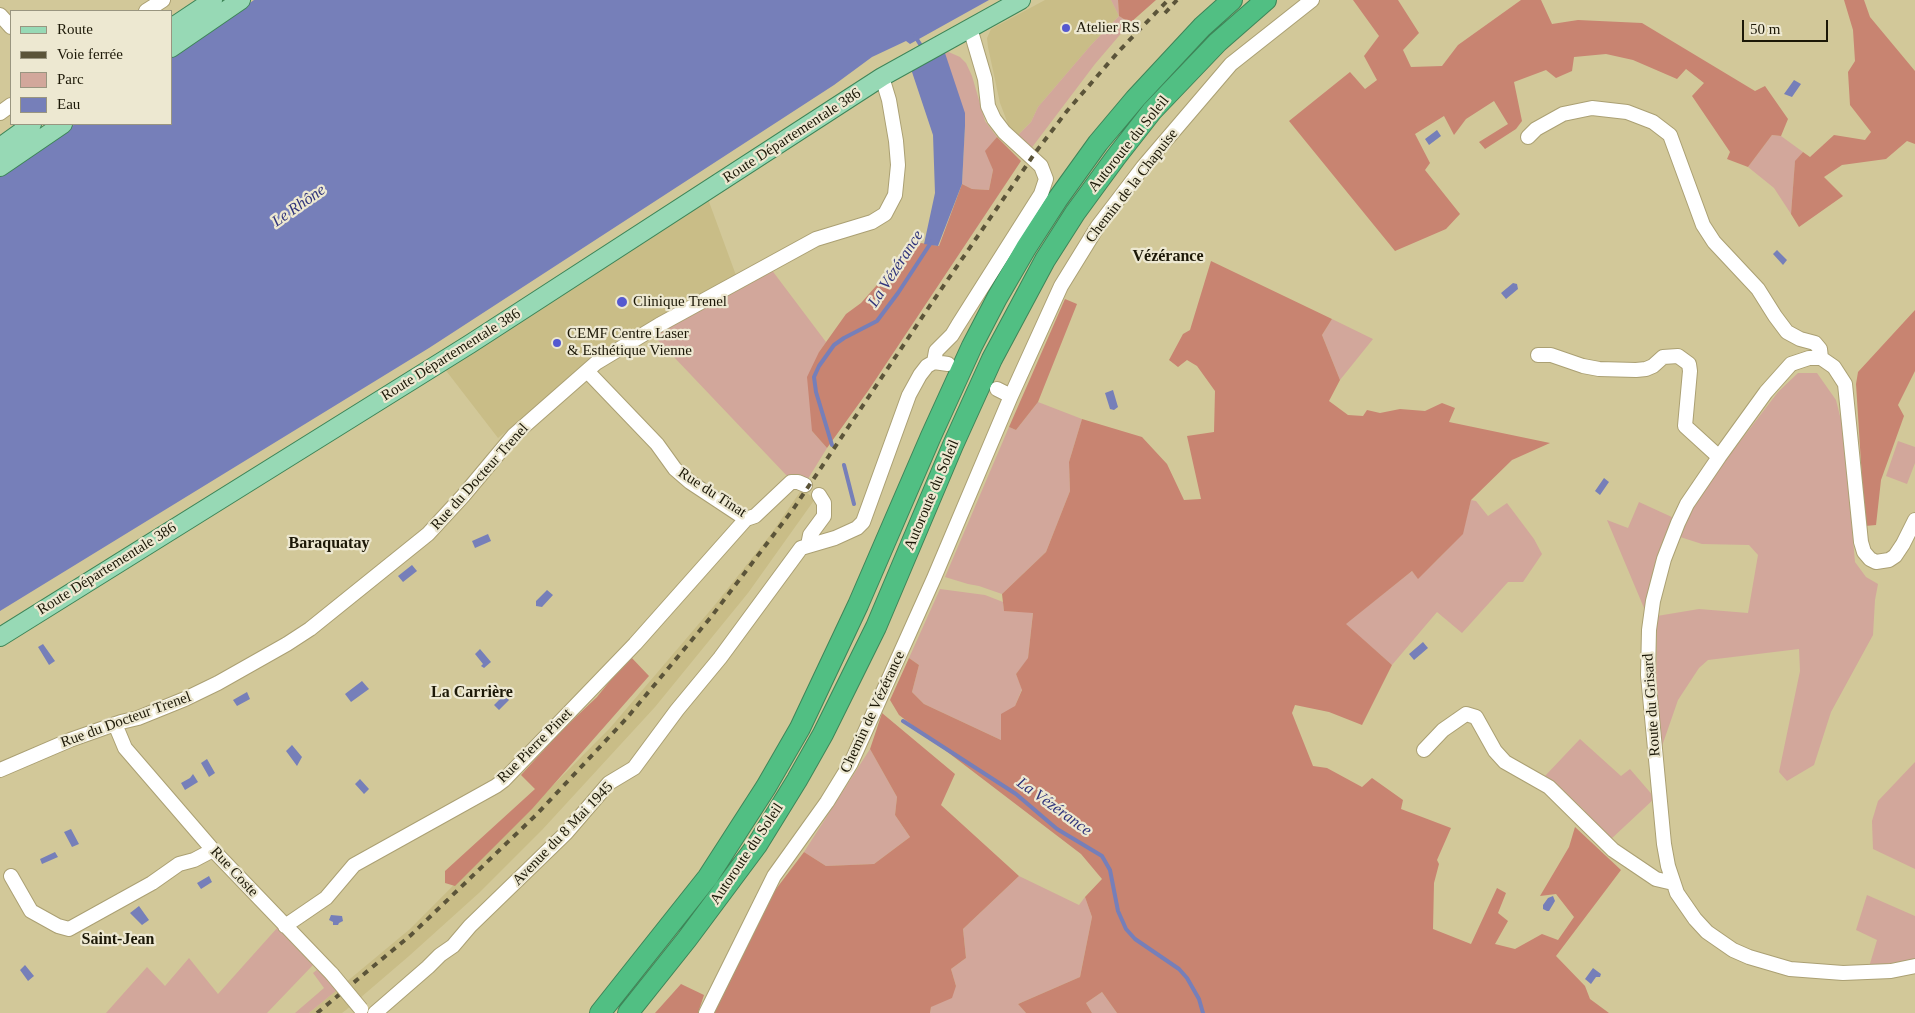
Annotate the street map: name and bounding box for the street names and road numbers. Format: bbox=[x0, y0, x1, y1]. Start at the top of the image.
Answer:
street label: Route Départementale 386 bbox=[720, 85, 864, 187]
street label: Autoroute du Soleil bbox=[1085, 92, 1173, 196]
street label: Chemin de la Chapuise bbox=[1082, 125, 1182, 247]
street label: Route Départementale 386 bbox=[378, 305, 524, 405]
street label: Rue du Docteur Trenel bbox=[427, 420, 533, 534]
street label: Autoroute du Soleil bbox=[901, 437, 963, 553]
street label: Rue du Tinat bbox=[674, 464, 750, 522]
street label: Route Départementale 386 bbox=[34, 519, 180, 619]
street label: Chemin de Vézérance bbox=[837, 648, 909, 776]
street label: Route du Grisard bbox=[1639, 653, 1665, 757]
street label: Rue du Docteur Trenel bbox=[58, 688, 194, 752]
street label: Rue Pierre Pinet bbox=[494, 705, 576, 787]
street label: Avenue du 8 Mai 1945 bbox=[509, 778, 617, 890]
street label: Autoroute du Soleil bbox=[706, 800, 788, 908]
street label: Rue Coste bbox=[206, 843, 262, 901]

